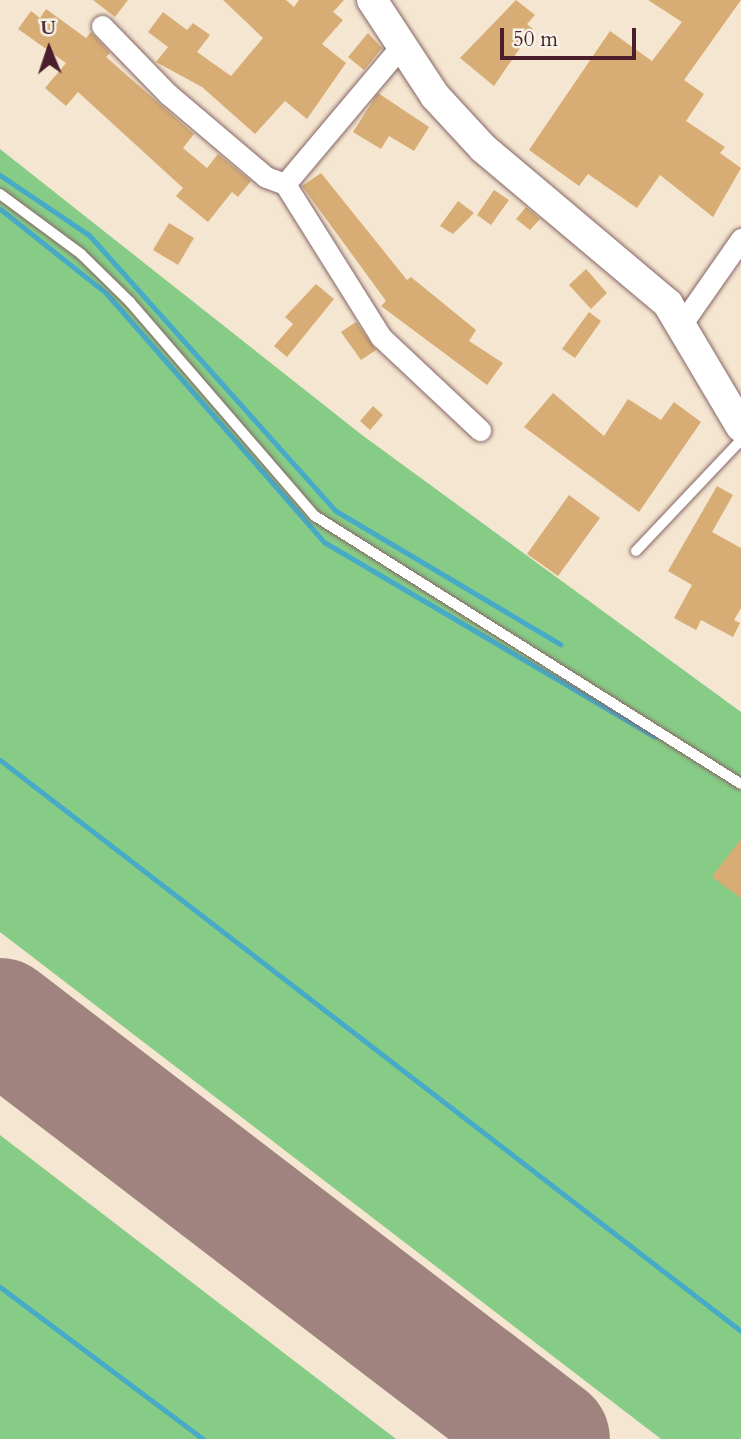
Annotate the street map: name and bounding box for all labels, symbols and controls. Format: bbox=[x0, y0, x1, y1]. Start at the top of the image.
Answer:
north arrow bbox=[14, 14, 84, 84]
scale bar bbox=[503, 14, 640, 58]
text: U bbox=[40, 15, 56, 41]
text: 50 m bbox=[513, 25, 558, 54]

